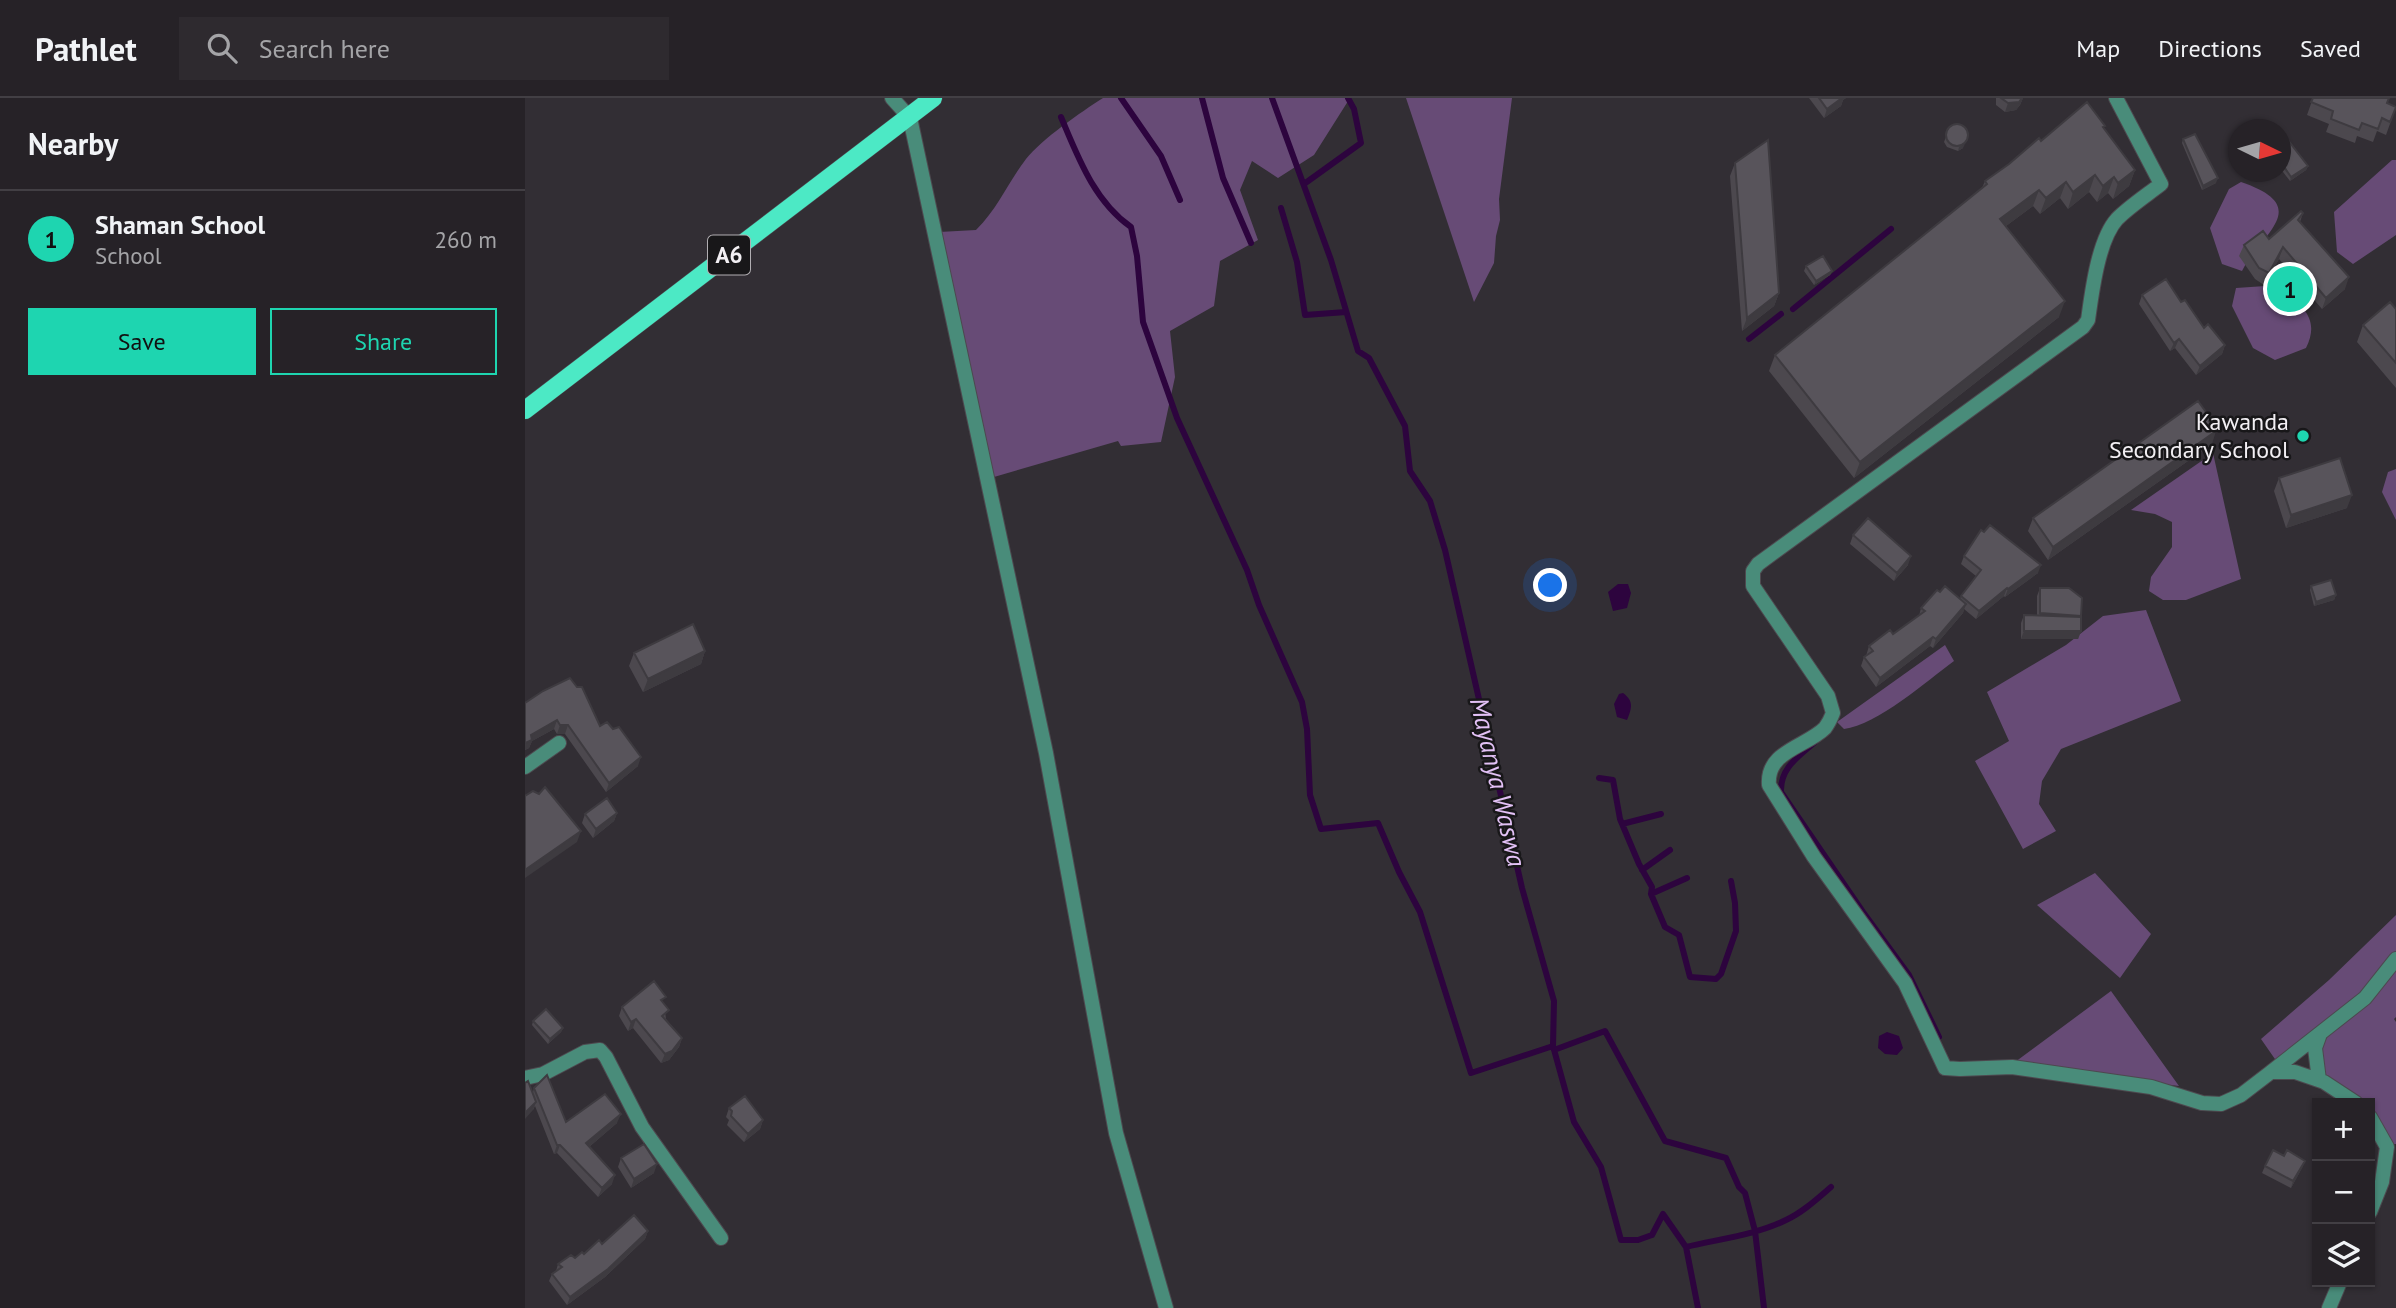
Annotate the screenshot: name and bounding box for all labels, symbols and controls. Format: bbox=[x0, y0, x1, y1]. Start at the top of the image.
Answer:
search box bbox=[179, 17, 669, 80]
text: Pathlet bbox=[35, 27, 137, 70]
icon: search bbox=[203, 29, 241, 67]
text: Search here bbox=[259, 32, 390, 65]
text: Map bbox=[2076, 33, 2120, 64]
text: Directions bbox=[2158, 33, 2262, 64]
text: Saved bbox=[2300, 33, 2361, 64]
north arrow bbox=[2228, 119, 2291, 182]
text: Nearby bbox=[28, 124, 118, 163]
text: Shaman School bbox=[95, 208, 265, 241]
text: 1 bbox=[44, 225, 58, 254]
text: 260 m bbox=[435, 225, 497, 254]
road number: A6 bbox=[708, 236, 750, 274]
text: School bbox=[95, 241, 162, 270]
pin: 1 bbox=[2267, 263, 2313, 315]
button: Save bbox=[28, 308, 256, 375]
button: Share bbox=[270, 308, 497, 375]
place label: Kawanda Secondary School bbox=[2109, 406, 2289, 465]
marker: Kawanda Secondary School bbox=[2295, 428, 2311, 444]
your location bbox=[1533, 568, 1567, 602]
water label: Mayanya Waswa bbox=[1463, 694, 1534, 870]
map controls bbox=[2312, 1098, 2375, 1287]
button: + bbox=[2312, 1098, 2375, 1161]
button: − bbox=[2312, 1161, 2375, 1224]
button: layers bbox=[2312, 1224, 2375, 1287]

